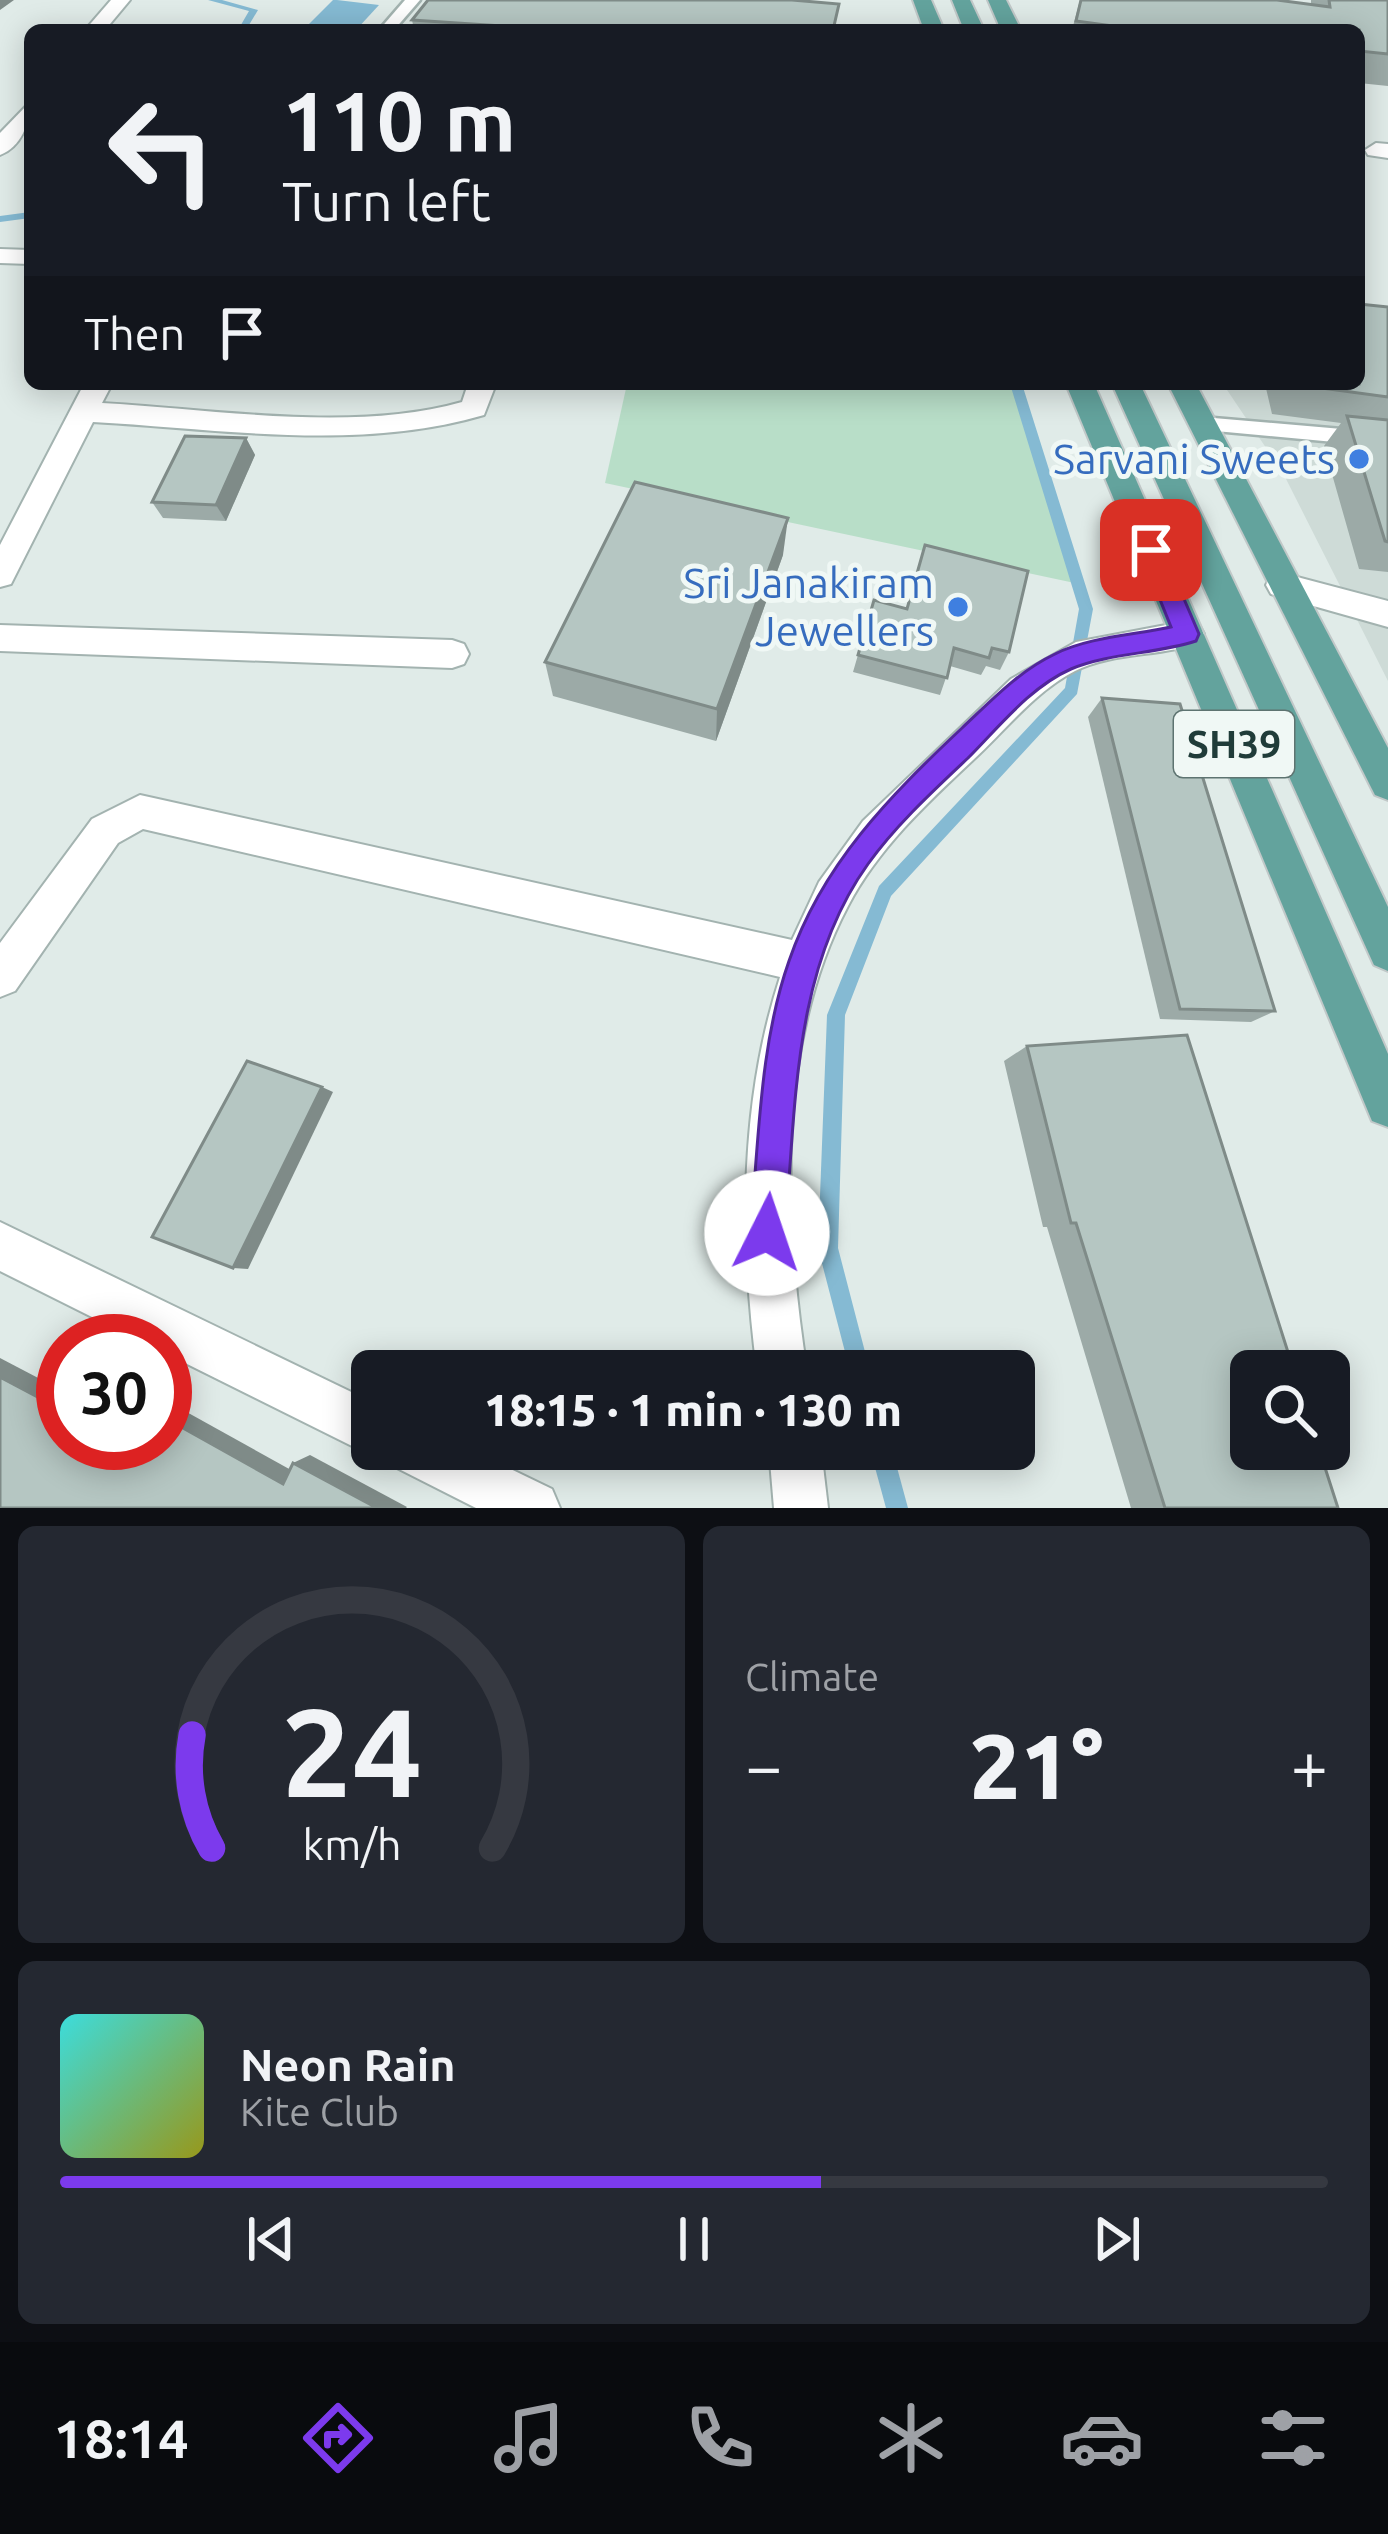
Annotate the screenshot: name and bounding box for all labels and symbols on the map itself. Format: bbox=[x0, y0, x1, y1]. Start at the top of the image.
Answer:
place label: Sarvani Sweets bbox=[1053, 435, 1335, 482]
marker: Sarvani Sweets bbox=[1346, 446, 1372, 472]
pin bbox=[1100, 499, 1202, 601]
place label: Sri Janakiram Jewellers bbox=[683, 559, 934, 654]
marker: Sri Janakiram Jewellers bbox=[945, 594, 971, 620]
road number: SH39 bbox=[1174, 711, 1294, 777]
position arrow bbox=[704, 1170, 830, 1296]
speed limit sign: 30 bbox=[36, 1314, 192, 1470]

